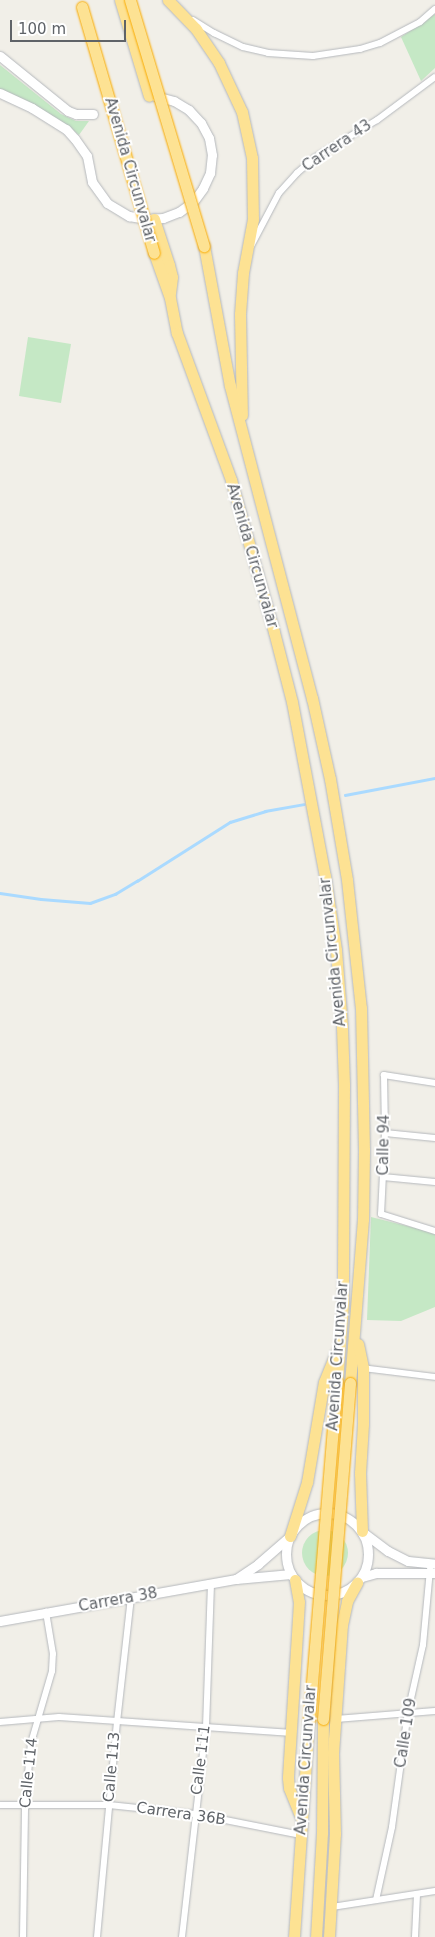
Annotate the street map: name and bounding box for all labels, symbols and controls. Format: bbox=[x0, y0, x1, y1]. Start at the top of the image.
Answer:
scale bar bbox=[12, 10, 129, 42]
text: 100 m bbox=[18, 20, 66, 38]
street label: Avenida Circunvalar bbox=[101, 95, 159, 245]
street label: Carrera 43 bbox=[299, 116, 375, 176]
street label: Avenida Circunvalar bbox=[223, 481, 281, 631]
street label: Avenida Circunvalar bbox=[316, 876, 350, 1028]
street label: Calle 94 bbox=[374, 1114, 394, 1176]
street label: Avenida Circunvalar bbox=[324, 1281, 352, 1431]
street label: Carrera 38 bbox=[77, 1584, 159, 1616]
street label: Avenida Circunvalar bbox=[292, 1685, 320, 1835]
street label: Calle 109 bbox=[392, 1697, 420, 1769]
street label: Calle 111 bbox=[188, 1724, 214, 1796]
street label: Calle 113 bbox=[100, 1731, 124, 1803]
street label: Calle 114 bbox=[16, 1737, 42, 1809]
street label: Carrera 36B bbox=[135, 1799, 227, 1829]

